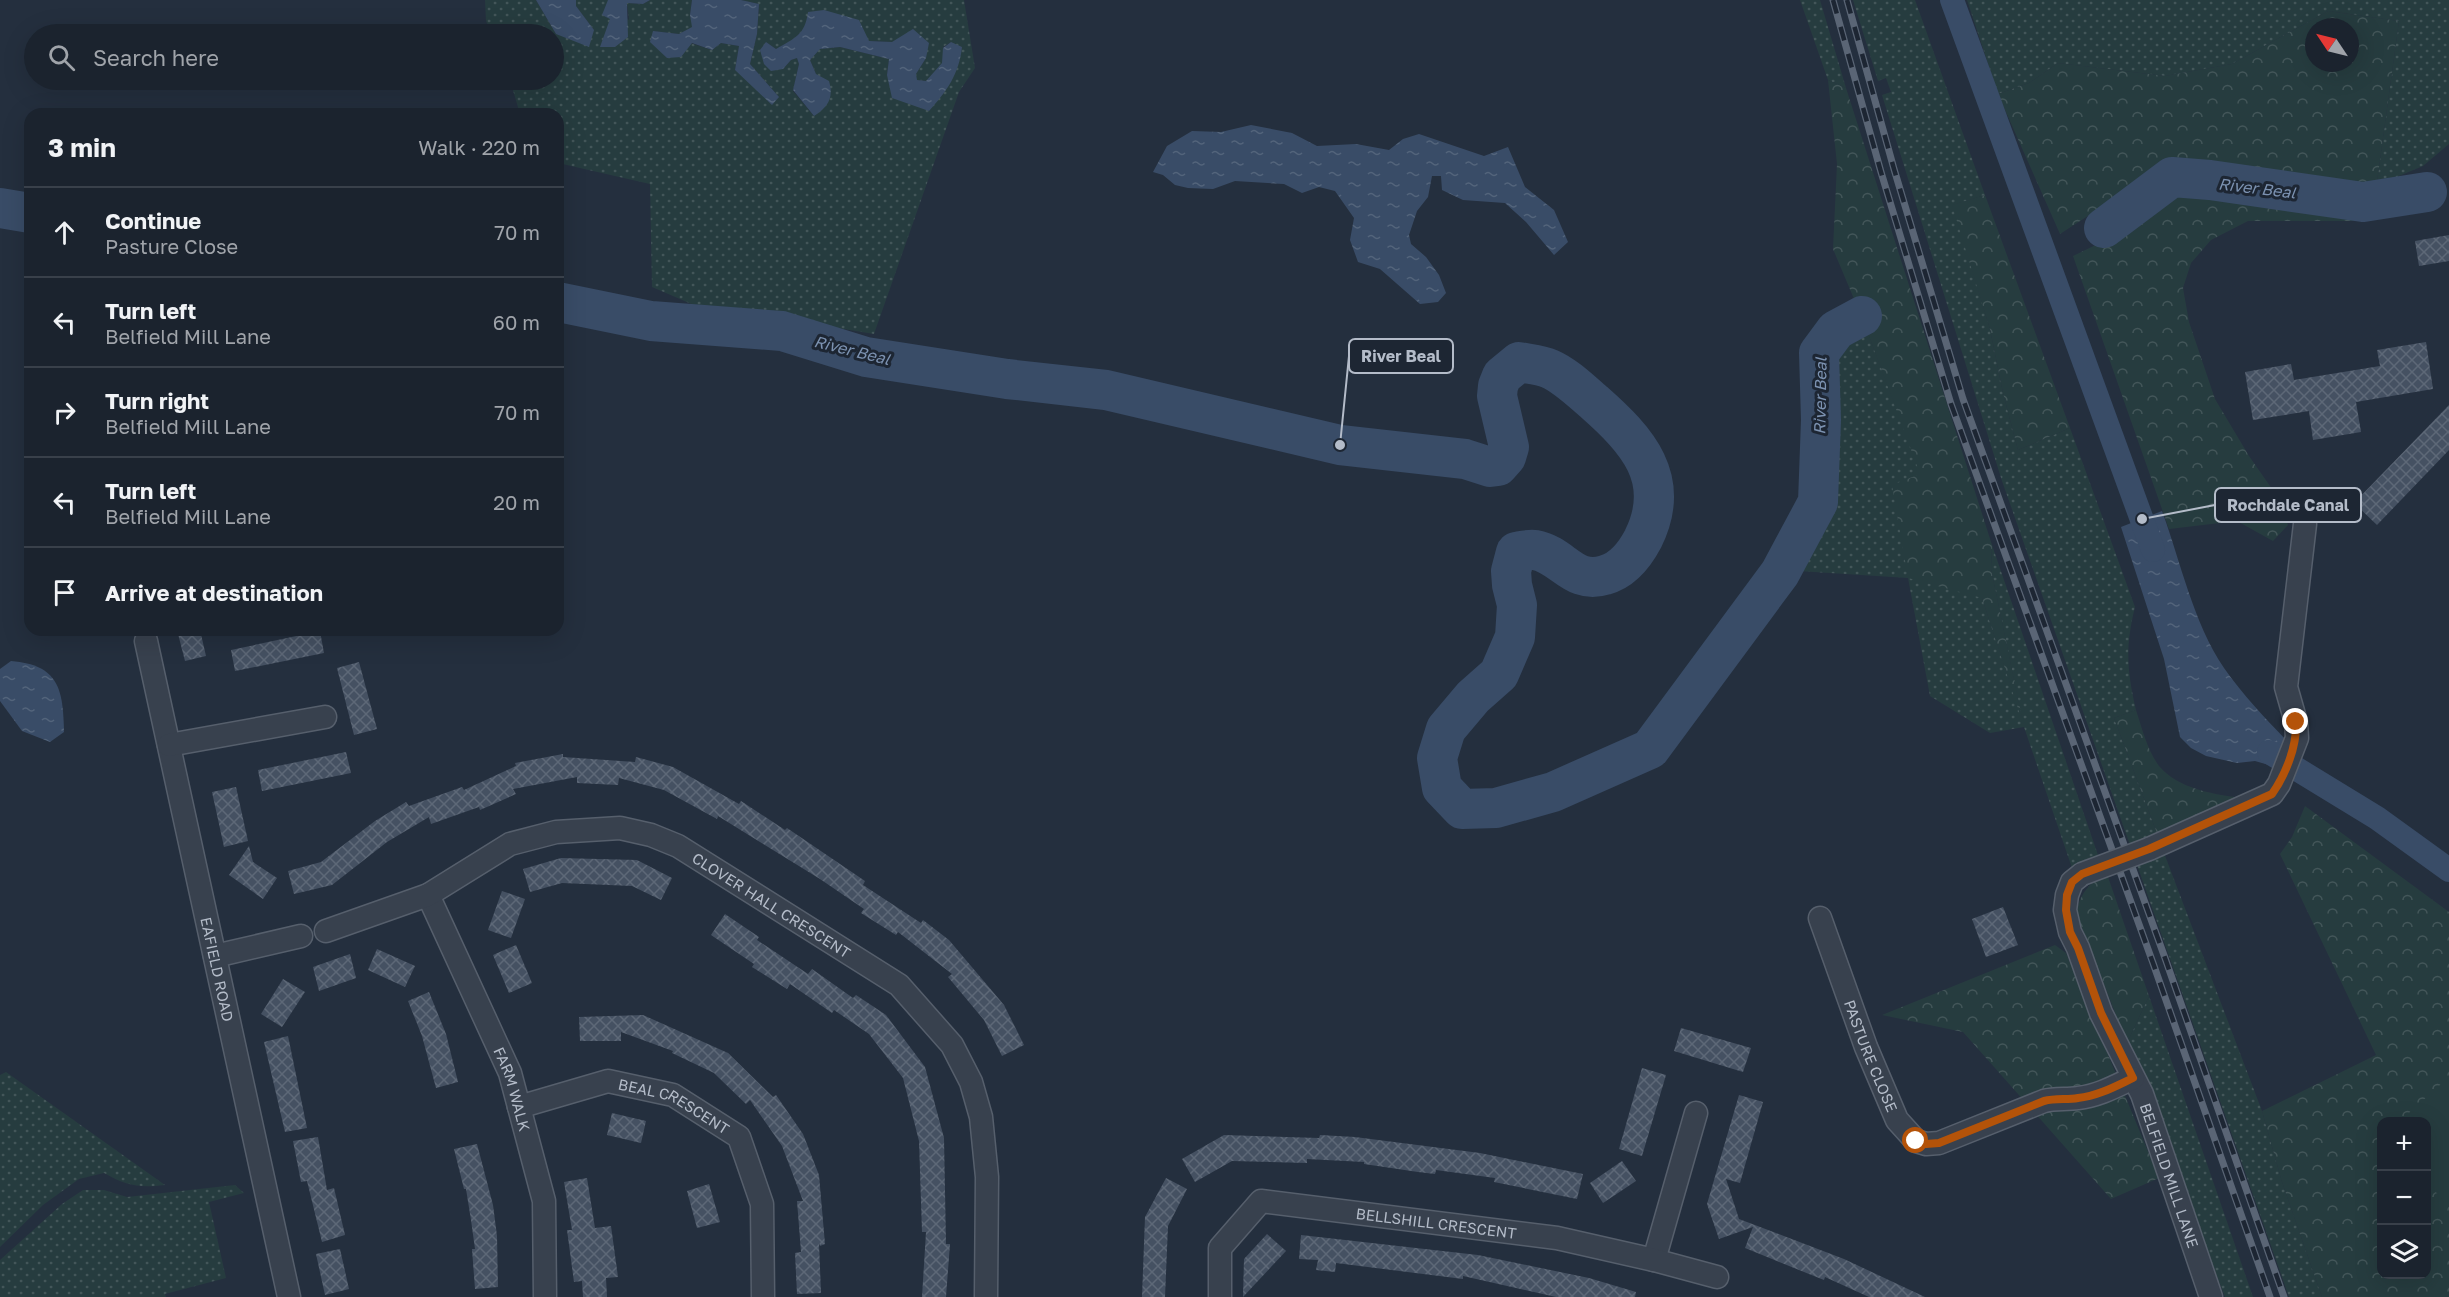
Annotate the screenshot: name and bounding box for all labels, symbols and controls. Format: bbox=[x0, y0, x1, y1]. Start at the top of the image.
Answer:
north arrow bbox=[2305, 18, 2359, 72]
search box bbox=[24, 24, 564, 90]
icon: search bbox=[45, 41, 78, 74]
text: Search here bbox=[93, 44, 219, 71]
text: 3 min bbox=[48, 132, 116, 163]
text: Walk · 220 m bbox=[418, 135, 540, 159]
water label: River Beal bbox=[2217, 173, 2298, 203]
text: Continue bbox=[105, 207, 201, 234]
icon: ahead bbox=[48, 216, 81, 249]
text: 70 m bbox=[494, 220, 540, 244]
text: Pasture Close bbox=[105, 234, 238, 258]
text: Turn left bbox=[105, 297, 196, 324]
icon: left bbox=[48, 306, 81, 339]
text: 60 m bbox=[493, 310, 540, 334]
text: Belfield Mill Lane bbox=[105, 324, 271, 348]
water label: River Beal bbox=[812, 331, 893, 369]
callout: River Beal bbox=[1349, 339, 1453, 373]
text: River Beal bbox=[1361, 346, 1442, 366]
water label: River Beal bbox=[1809, 356, 1831, 435]
text: Turn right bbox=[105, 387, 209, 414]
icon: right bbox=[48, 396, 81, 429]
text: 70 m bbox=[494, 400, 540, 424]
text: Belfield Mill Lane bbox=[105, 414, 271, 438]
text: Turn left bbox=[105, 477, 196, 504]
icon: left bbox=[48, 486, 81, 519]
callout: Rochdale Canal bbox=[2215, 488, 2361, 522]
text: 20 m bbox=[493, 490, 540, 514]
text: Rochdale Canal bbox=[2227, 495, 2350, 515]
text: Belfield Mill Lane bbox=[105, 504, 271, 528]
icon: arrive bbox=[48, 576, 81, 609]
text: Arrive at destination bbox=[105, 579, 323, 606]
route end bbox=[2282, 708, 2308, 734]
street label: CLOVER HALL CRESCENT bbox=[689, 848, 854, 961]
street label: EAFIELD ROAD bbox=[197, 915, 238, 1023]
street label: PASTURE CLOSE bbox=[1841, 997, 1902, 1115]
street label: FARM WALK bbox=[490, 1044, 534, 1133]
street label: BEAL CRESCENT bbox=[617, 1074, 733, 1138]
street label: BELFIELD MILL LANE bbox=[2137, 1101, 2203, 1250]
map controls bbox=[2377, 1117, 2431, 1279]
button: + bbox=[2377, 1117, 2431, 1171]
route start bbox=[1902, 1127, 1928, 1153]
button: − bbox=[2377, 1171, 2431, 1225]
street label: BELLSHILL CRESCENT bbox=[1355, 1204, 1518, 1242]
button: layers bbox=[2377, 1225, 2431, 1279]

